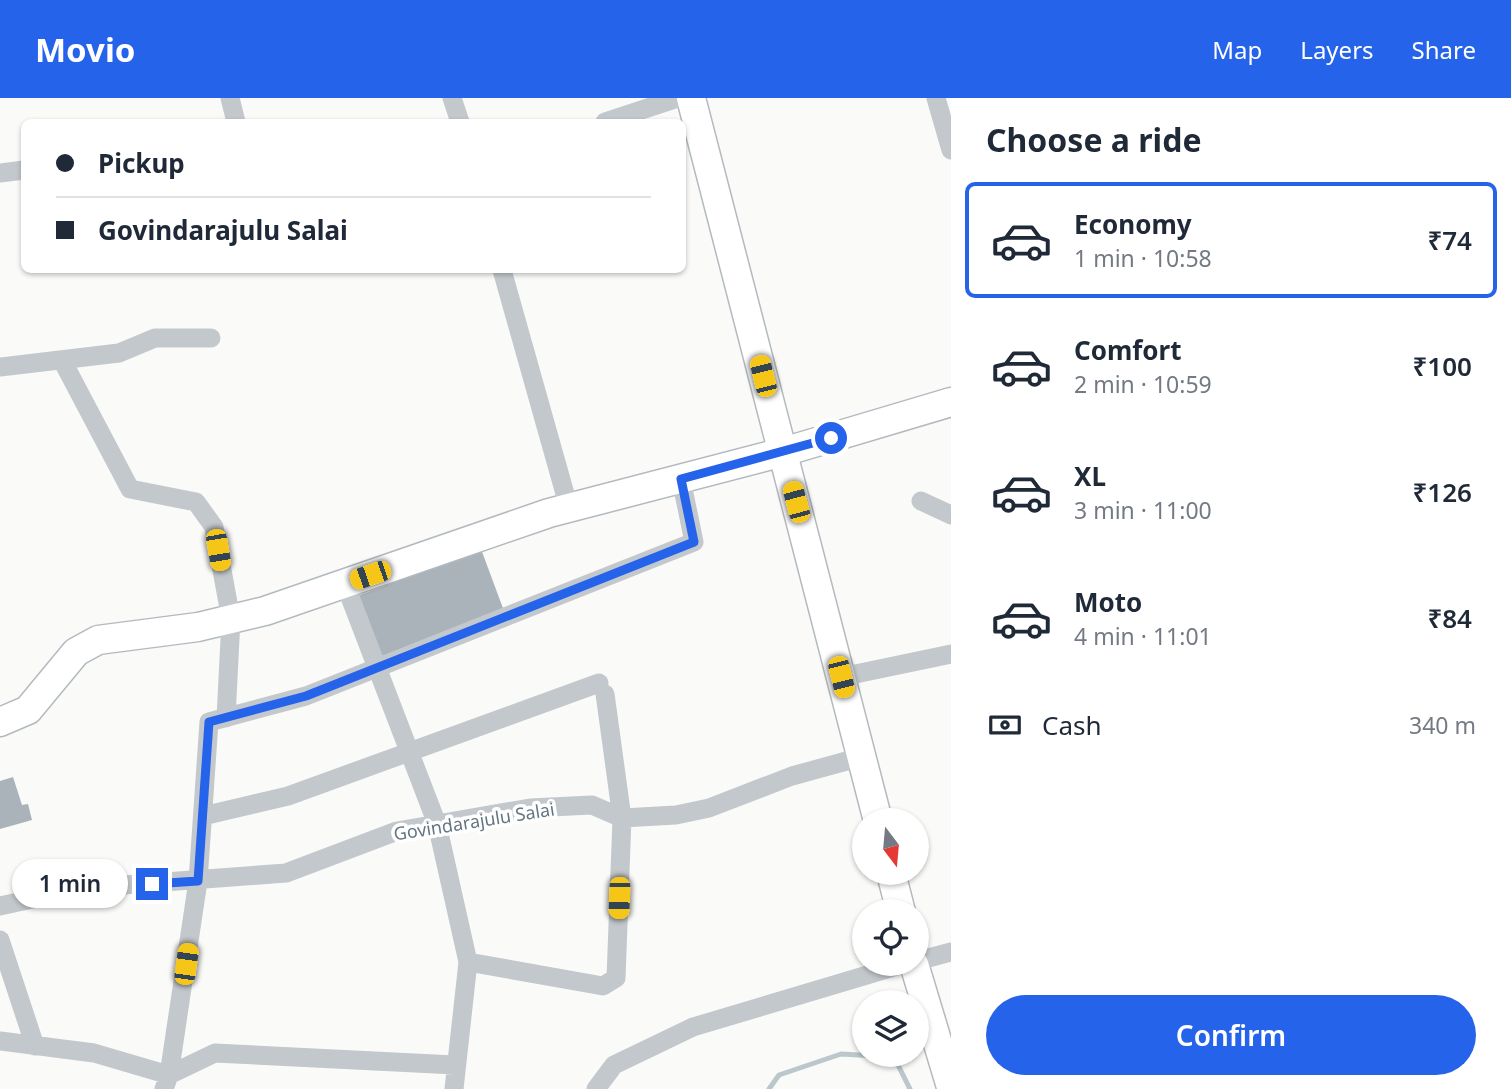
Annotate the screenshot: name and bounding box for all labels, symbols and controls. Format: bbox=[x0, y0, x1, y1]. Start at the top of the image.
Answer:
text: Movio bbox=[35, 27, 135, 72]
text: Map bbox=[1212, 33, 1262, 66]
text: Layers bbox=[1300, 33, 1374, 66]
text: Share bbox=[1412, 33, 1476, 66]
text: Choose a ride bbox=[986, 118, 1202, 161]
text: Pickup bbox=[98, 145, 185, 181]
text: Economy bbox=[1074, 206, 1192, 242]
icon: car bbox=[990, 209, 1053, 272]
text: Govindarajulu Salai bbox=[98, 212, 348, 248]
text: ₹74 bbox=[1427, 222, 1472, 258]
text: 1 min · 10:58 bbox=[1074, 242, 1212, 274]
text: Comfort bbox=[1074, 332, 1182, 368]
icon: car bbox=[990, 335, 1053, 398]
text: ₹100 bbox=[1413, 348, 1472, 384]
car bbox=[748, 353, 779, 399]
text: 2 min · 10:59 bbox=[1074, 368, 1212, 400]
route start bbox=[815, 422, 847, 454]
text: XL bbox=[1074, 458, 1106, 494]
icon: car bbox=[990, 461, 1053, 524]
text: ₹126 bbox=[1413, 474, 1472, 510]
car bbox=[781, 479, 812, 525]
text: 3 min · 11:00 bbox=[1074, 494, 1212, 526]
car bbox=[205, 527, 232, 573]
car bbox=[347, 558, 394, 592]
text: Moto bbox=[1074, 584, 1142, 620]
icon: car bbox=[990, 587, 1053, 650]
text: ₹84 bbox=[1427, 600, 1472, 636]
text: 4 min · 11:01 bbox=[1074, 620, 1212, 652]
car bbox=[826, 654, 857, 700]
icon: cash bbox=[986, 706, 1024, 744]
text: Cash bbox=[1042, 707, 1102, 743]
text: 340 m bbox=[1409, 709, 1476, 741]
street label: Govindarajulu Salai bbox=[392, 796, 556, 846]
north arrow bbox=[852, 808, 929, 886]
map controls bbox=[852, 808, 929, 1067]
callout: 1 min bbox=[12, 860, 128, 908]
text: 1 min bbox=[39, 867, 101, 899]
route end bbox=[136, 868, 168, 900]
car bbox=[608, 877, 631, 919]
button: locate bbox=[852, 899, 929, 976]
car bbox=[173, 942, 200, 986]
button: layers bbox=[852, 990, 929, 1067]
button: Confirm bbox=[986, 995, 1476, 1075]

